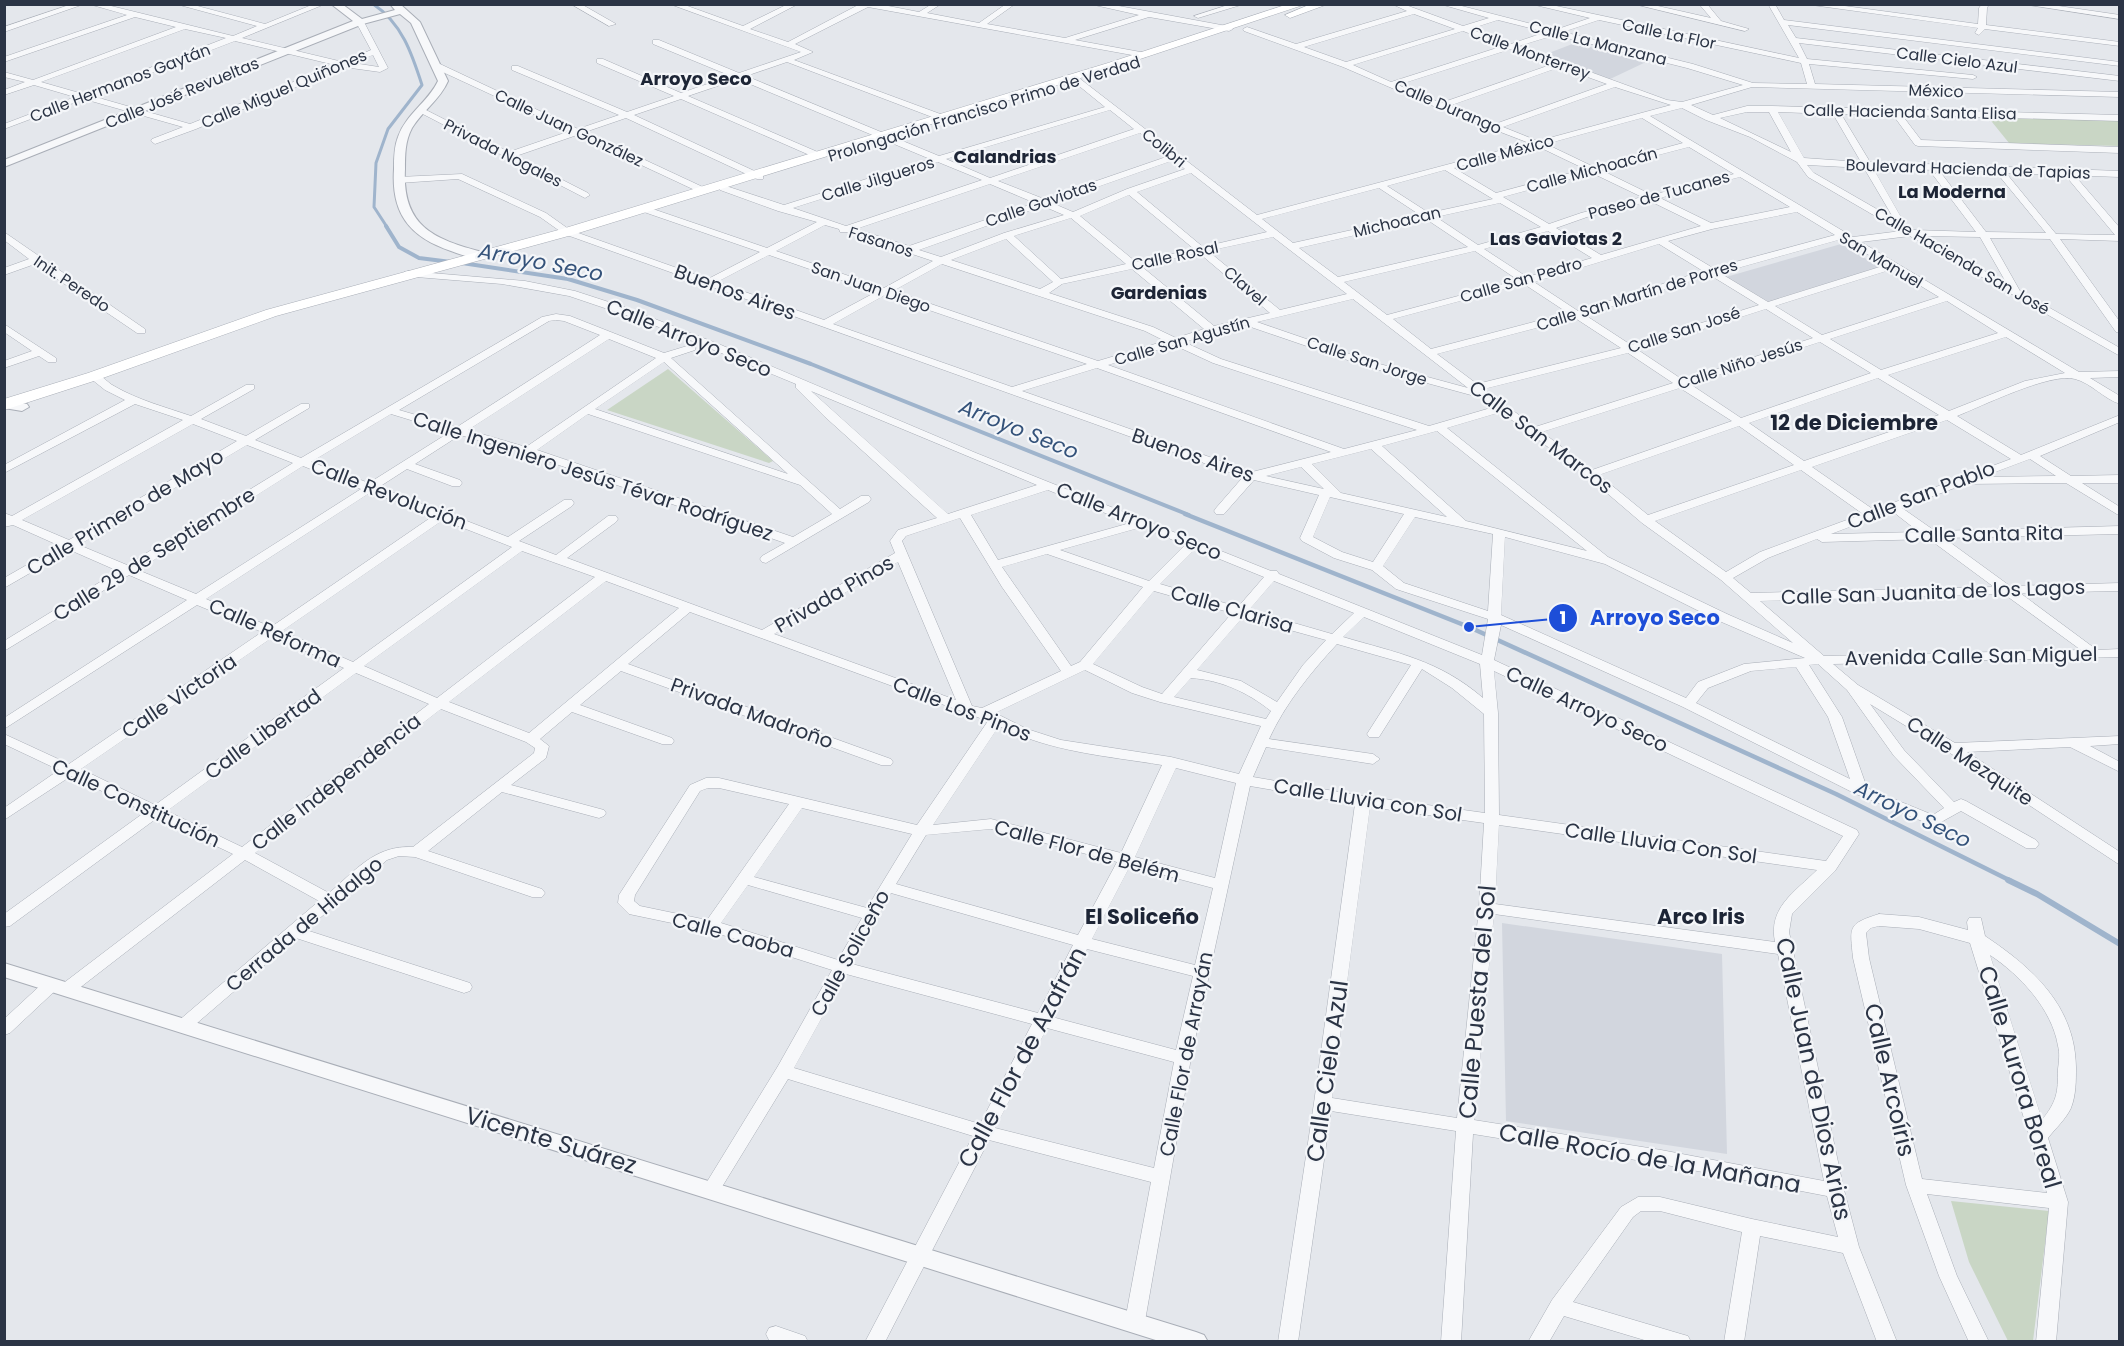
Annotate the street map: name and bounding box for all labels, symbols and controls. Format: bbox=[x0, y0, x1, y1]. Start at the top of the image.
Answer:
street label: Calle La Flor bbox=[1620, 13, 1718, 55]
street label: Calle La Manzana bbox=[1527, 15, 1669, 71]
street label: Calle Monterrey bbox=[1467, 21, 1593, 85]
street label: Calle Hermanos Gaytán bbox=[26, 38, 214, 128]
street label: Calle Cielo Azul bbox=[1895, 41, 2019, 79]
street label: Calle Miguel Quiñones bbox=[198, 44, 370, 134]
street label: Prolongación Francisco Primo de Verdad bbox=[825, 50, 1143, 168]
street label: Calle José Revueltas bbox=[102, 52, 262, 134]
district label: Arroyo Seco bbox=[640, 66, 752, 91]
street label: Calle Durango bbox=[1391, 74, 1505, 140]
street label: México bbox=[1908, 79, 1964, 103]
street label: Calle Juan González bbox=[491, 83, 647, 173]
street label: Calle Hacienda Santa Elisa bbox=[1803, 99, 2017, 125]
street label: Privada Nogales bbox=[440, 113, 566, 193]
street label: Colibri bbox=[1137, 123, 1191, 173]
street label: Calle México bbox=[1453, 129, 1557, 177]
street label: Calle Michoacán bbox=[1524, 141, 1660, 199]
district label: Calandrias bbox=[953, 144, 1057, 169]
street label: Calle Jilgueros bbox=[819, 151, 937, 207]
street label: Boulevard Hacienda de Tapias bbox=[1845, 153, 2091, 185]
street label: Paseo de Tucanes bbox=[1586, 165, 1732, 225]
street label: Calle Gaviotas bbox=[982, 173, 1100, 233]
district label: La Moderna bbox=[1898, 179, 2006, 204]
street label: Michoacan bbox=[1351, 201, 1443, 243]
street label: Calle Hacienda San José bbox=[1870, 201, 2054, 321]
street label: Fasanos bbox=[846, 221, 916, 263]
district label: Las Gaviotas 2 bbox=[1490, 226, 1622, 251]
street label: San Manuel bbox=[1835, 226, 1927, 294]
water label: Arroyo Seco bbox=[475, 236, 606, 288]
street label: Calle Rosal bbox=[1129, 236, 1221, 276]
street label: Init. Peredo bbox=[29, 250, 115, 318]
street label: Calle San Pedro bbox=[1457, 252, 1585, 308]
street label: Calle San Martín de Porres bbox=[1533, 253, 1741, 337]
street label: San Juan Diego bbox=[808, 256, 934, 318]
street label: Buenos Aires bbox=[670, 257, 800, 327]
street label: Clavel bbox=[1219, 261, 1271, 311]
district label: Gardenias bbox=[1111, 280, 1207, 305]
street label: Calle Arroyo Seco bbox=[602, 292, 776, 384]
street label: Calle San José bbox=[1625, 301, 1743, 359]
street label: Calle San Agustín bbox=[1111, 311, 1253, 371]
street label: Calle San Jorge bbox=[1304, 331, 1430, 391]
street label: Calle Niño Jesús bbox=[1674, 333, 1806, 395]
street label: Calle San Marcos bbox=[1463, 374, 1619, 500]
water label: Arroyo Seco bbox=[954, 392, 1083, 466]
street label: Calle Ingeniero Jesús Tévar Rodríguez bbox=[409, 404, 777, 548]
district label: 12 de Diciembre bbox=[1770, 408, 1938, 437]
street label: Buenos Aires bbox=[1128, 421, 1258, 489]
street label: Calle Primero de Mayo bbox=[21, 442, 229, 582]
street label: Calle Revolución bbox=[307, 451, 471, 537]
street label: Calle San Pablo bbox=[1843, 454, 1999, 536]
street label: Calle Arroyo Seco bbox=[1052, 475, 1226, 567]
street label: Calle 29 de Septiembre bbox=[48, 480, 260, 628]
street label: Calle Santa Rita bbox=[1904, 519, 2064, 549]
street label: Privada Pinos bbox=[769, 548, 899, 640]
street label: Calle San Juanita de los Lagos bbox=[1780, 573, 2086, 611]
street label: Calle Clarisa bbox=[1167, 578, 1297, 640]
street label: Calle Reforma bbox=[204, 591, 346, 675]
callout: Arroyo Seco bbox=[1548, 599, 1732, 638]
text: Arroyo Seco bbox=[1590, 603, 1720, 632]
text: 1 bbox=[1560, 605, 1566, 630]
street label: Avenida Calle San Miguel bbox=[1844, 640, 2098, 672]
street label: Calle Victoria bbox=[116, 647, 242, 745]
street label: Calle Arroyo Seco bbox=[1501, 659, 1673, 759]
street label: Calle Los Pinos bbox=[889, 670, 1035, 748]
street label: Privada Madroño bbox=[667, 671, 837, 755]
street label: Calle Libertad bbox=[199, 682, 327, 786]
street label: Calle Independencia bbox=[245, 707, 427, 857]
street label: Calle Mezquite bbox=[1901, 709, 2039, 813]
street label: Calle Constitución bbox=[47, 752, 225, 854]
street label: Calle Lluvia con Sol bbox=[1272, 771, 1464, 829]
water label: Arroyo Seco bbox=[1849, 773, 1976, 855]
street label: Calle Flor de Belém bbox=[991, 813, 1183, 889]
street label: Calle Lluvia Con Sol bbox=[1563, 816, 1759, 870]
street label: Cerrada de Hidalgo bbox=[220, 850, 388, 998]
street label: Calle Puesta del Sol bbox=[1450, 884, 1504, 1120]
street label: Calle Soliceño bbox=[804, 885, 896, 1021]
district label: El Soliceño bbox=[1085, 902, 1199, 931]
district label: Arco Iris bbox=[1657, 902, 1745, 931]
street label: Calle Caoba bbox=[669, 905, 797, 965]
street label: Calle Juan de Dios Arias bbox=[1768, 935, 1860, 1223]
street label: Calle Flor de Azafrán bbox=[950, 941, 1094, 1173]
street label: Calle Flor de Arrayán bbox=[1152, 949, 1220, 1159]
street label: Calle Aurora Boreal bbox=[1970, 962, 2070, 1192]
street label: Calle Cielo Azul bbox=[1298, 978, 1356, 1164]
street label: Calle Arcoíris bbox=[1856, 1000, 1924, 1160]
street label: Vicente Suárez bbox=[461, 1098, 641, 1182]
street label: Calle Rocío de la Mañana bbox=[1496, 1115, 1804, 1201]

